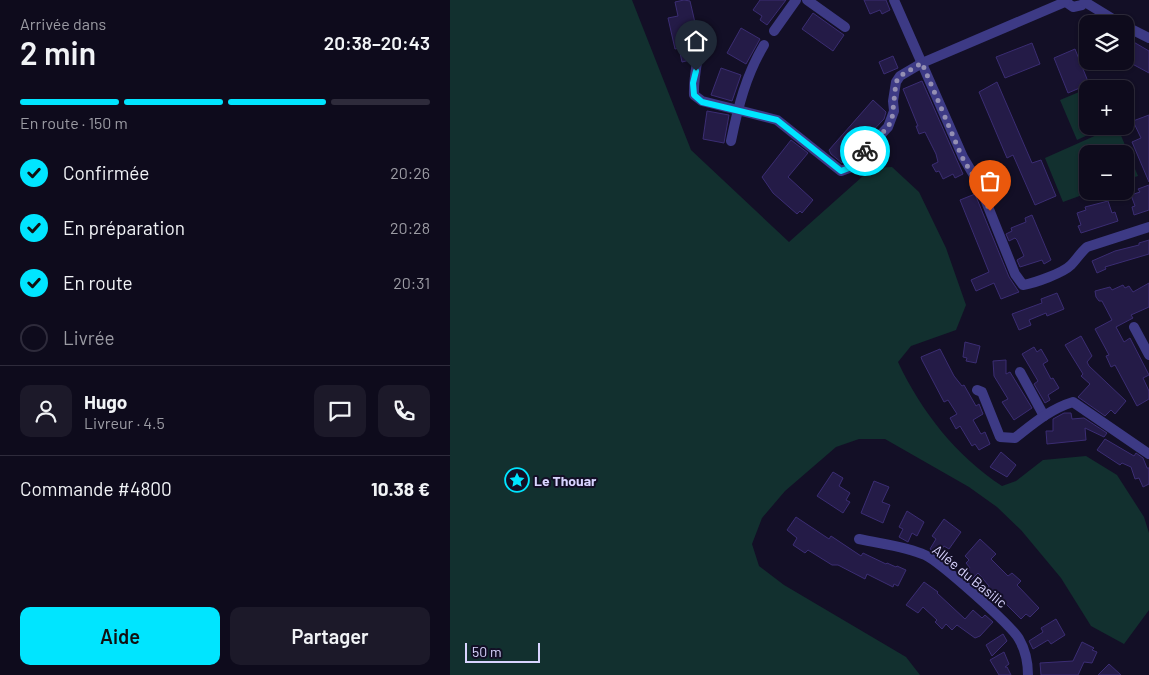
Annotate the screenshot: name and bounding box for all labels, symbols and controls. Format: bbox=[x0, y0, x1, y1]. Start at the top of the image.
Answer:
text: Arrivée dans bbox=[20, 14, 106, 33]
map controls bbox=[1079, 15, 1134, 200]
button: layers bbox=[1079, 15, 1134, 70]
pin bbox=[675, 20, 717, 71]
icon: home bbox=[682, 27, 710, 55]
text: 20:38–20:43 bbox=[324, 31, 430, 54]
text: 2 min bbox=[20, 33, 96, 71]
button: + bbox=[1079, 80, 1134, 135]
text: En route · 150 m bbox=[20, 113, 128, 132]
courier bbox=[840, 126, 890, 176]
icon: bike bbox=[851, 137, 879, 165]
button: − bbox=[1079, 145, 1134, 200]
icon: check bbox=[20, 159, 48, 187]
pin bbox=[969, 160, 1011, 211]
text: Confirmée bbox=[63, 161, 150, 184]
text: 20:26 bbox=[390, 163, 430, 182]
icon: bag bbox=[976, 167, 1004, 195]
icon: check bbox=[20, 214, 48, 242]
text: En préparation bbox=[63, 216, 185, 239]
text: 20:28 bbox=[390, 218, 430, 237]
icon: check bbox=[20, 269, 48, 297]
text: En route bbox=[63, 271, 133, 294]
text: 20:31 bbox=[393, 273, 430, 292]
text: Livrée bbox=[63, 326, 115, 349]
button: person bbox=[20, 385, 72, 437]
button: chat bbox=[314, 385, 366, 437]
button: phone bbox=[378, 385, 430, 437]
text: Hugo bbox=[84, 390, 127, 413]
text: Livreur · 4.5 bbox=[84, 413, 165, 432]
place icon: Le Thouar bbox=[504, 467, 530, 493]
place label: Le Thouar bbox=[534, 472, 597, 489]
text: Commande #4800 bbox=[20, 477, 172, 500]
text: 10.38 € bbox=[371, 477, 430, 500]
street label: Allée du Basilic bbox=[929, 541, 1011, 611]
button: Aide bbox=[20, 607, 220, 665]
button: Partager bbox=[230, 607, 430, 665]
scale bar bbox=[465, 640, 540, 663]
text: 50 m bbox=[472, 643, 501, 660]

